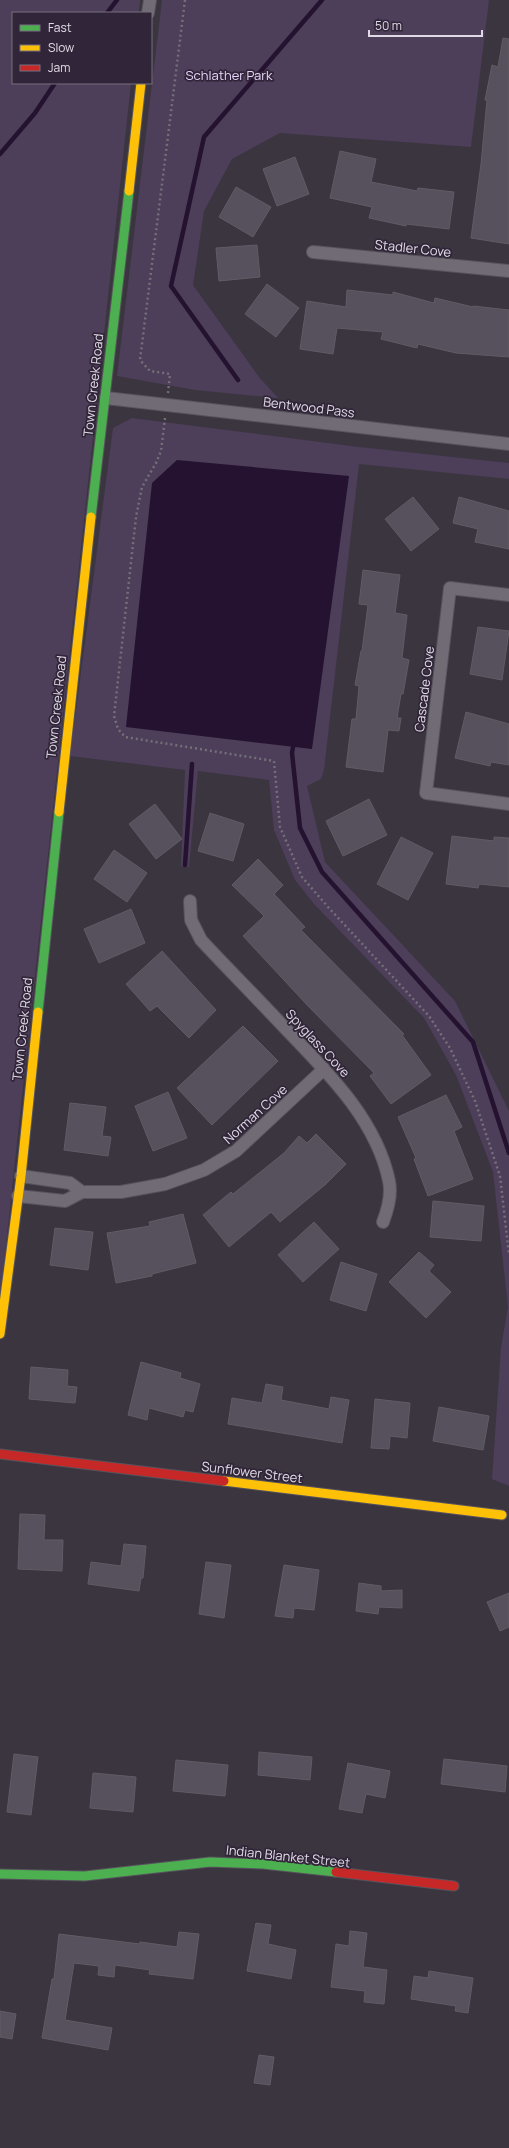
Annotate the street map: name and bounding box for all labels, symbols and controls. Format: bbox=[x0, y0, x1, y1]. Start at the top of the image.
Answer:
legend bbox=[12, 12, 152, 84]
scale bar bbox=[369, 12, 482, 38]
text: 50 m bbox=[375, 17, 402, 34]
text: Fast bbox=[48, 19, 72, 36]
text: Slow bbox=[48, 39, 74, 56]
text: Jam bbox=[48, 59, 70, 76]
park label: Schlather Park bbox=[186, 66, 273, 84]
street label: Stadler Cove bbox=[374, 235, 452, 261]
street label: Town Creek Road bbox=[79, 333, 107, 437]
street label: Bentwood Pass bbox=[262, 392, 356, 422]
street label: Cascade Cove bbox=[410, 645, 438, 733]
street label: Town Creek Road bbox=[42, 655, 70, 759]
street label: Town Creek Road bbox=[8, 977, 36, 1081]
street label: Spyglass Cove bbox=[282, 1005, 355, 1081]
street label: Norman Cove bbox=[219, 1080, 291, 1148]
street label: Sunflower Street bbox=[200, 1457, 304, 1487]
street label: Indian Blanket Street bbox=[225, 1841, 351, 1871]

